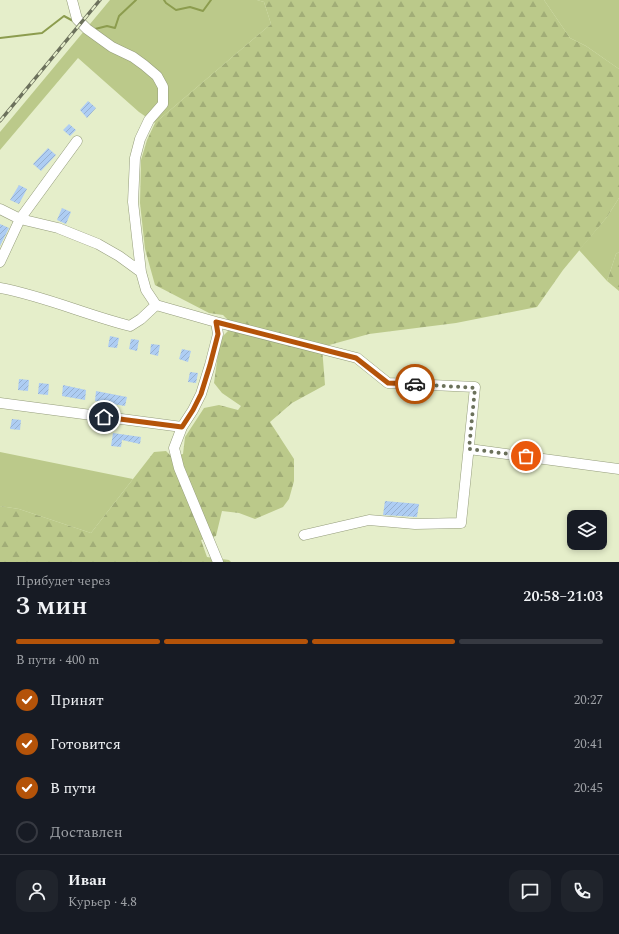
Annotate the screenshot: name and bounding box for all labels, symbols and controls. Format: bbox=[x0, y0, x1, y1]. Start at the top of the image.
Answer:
courier bbox=[395, 364, 435, 404]
icon: car bbox=[404, 373, 426, 395]
pin bbox=[87, 400, 121, 434]
icon: home bbox=[93, 406, 115, 428]
pin bbox=[509, 439, 543, 473]
icon: bag bbox=[515, 445, 537, 467]
map controls bbox=[567, 510, 607, 550]
button: layers bbox=[567, 510, 607, 550]
text: Прибудет через bbox=[16, 571, 110, 591]
text: 20:58–21:03 bbox=[523, 585, 603, 608]
text: 3 мин bbox=[16, 586, 87, 626]
text: В пути · 400 m bbox=[16, 650, 100, 670]
icon: check bbox=[16, 689, 38, 711]
text: Принят bbox=[50, 689, 104, 712]
text: 20:27 bbox=[574, 690, 603, 710]
icon: check bbox=[16, 733, 38, 755]
text: Готовится bbox=[50, 733, 121, 756]
text: 20:41 bbox=[574, 734, 603, 754]
icon: check bbox=[16, 777, 38, 799]
text: В пути bbox=[50, 777, 96, 800]
text: 20:45 bbox=[574, 778, 603, 798]
text: Доставлен bbox=[50, 821, 123, 844]
text: Иван bbox=[68, 869, 106, 892]
button: person bbox=[16, 870, 58, 912]
button: chat bbox=[509, 870, 551, 912]
button: phone bbox=[561, 870, 603, 912]
text: Курьер · 4.8 bbox=[68, 892, 137, 912]

